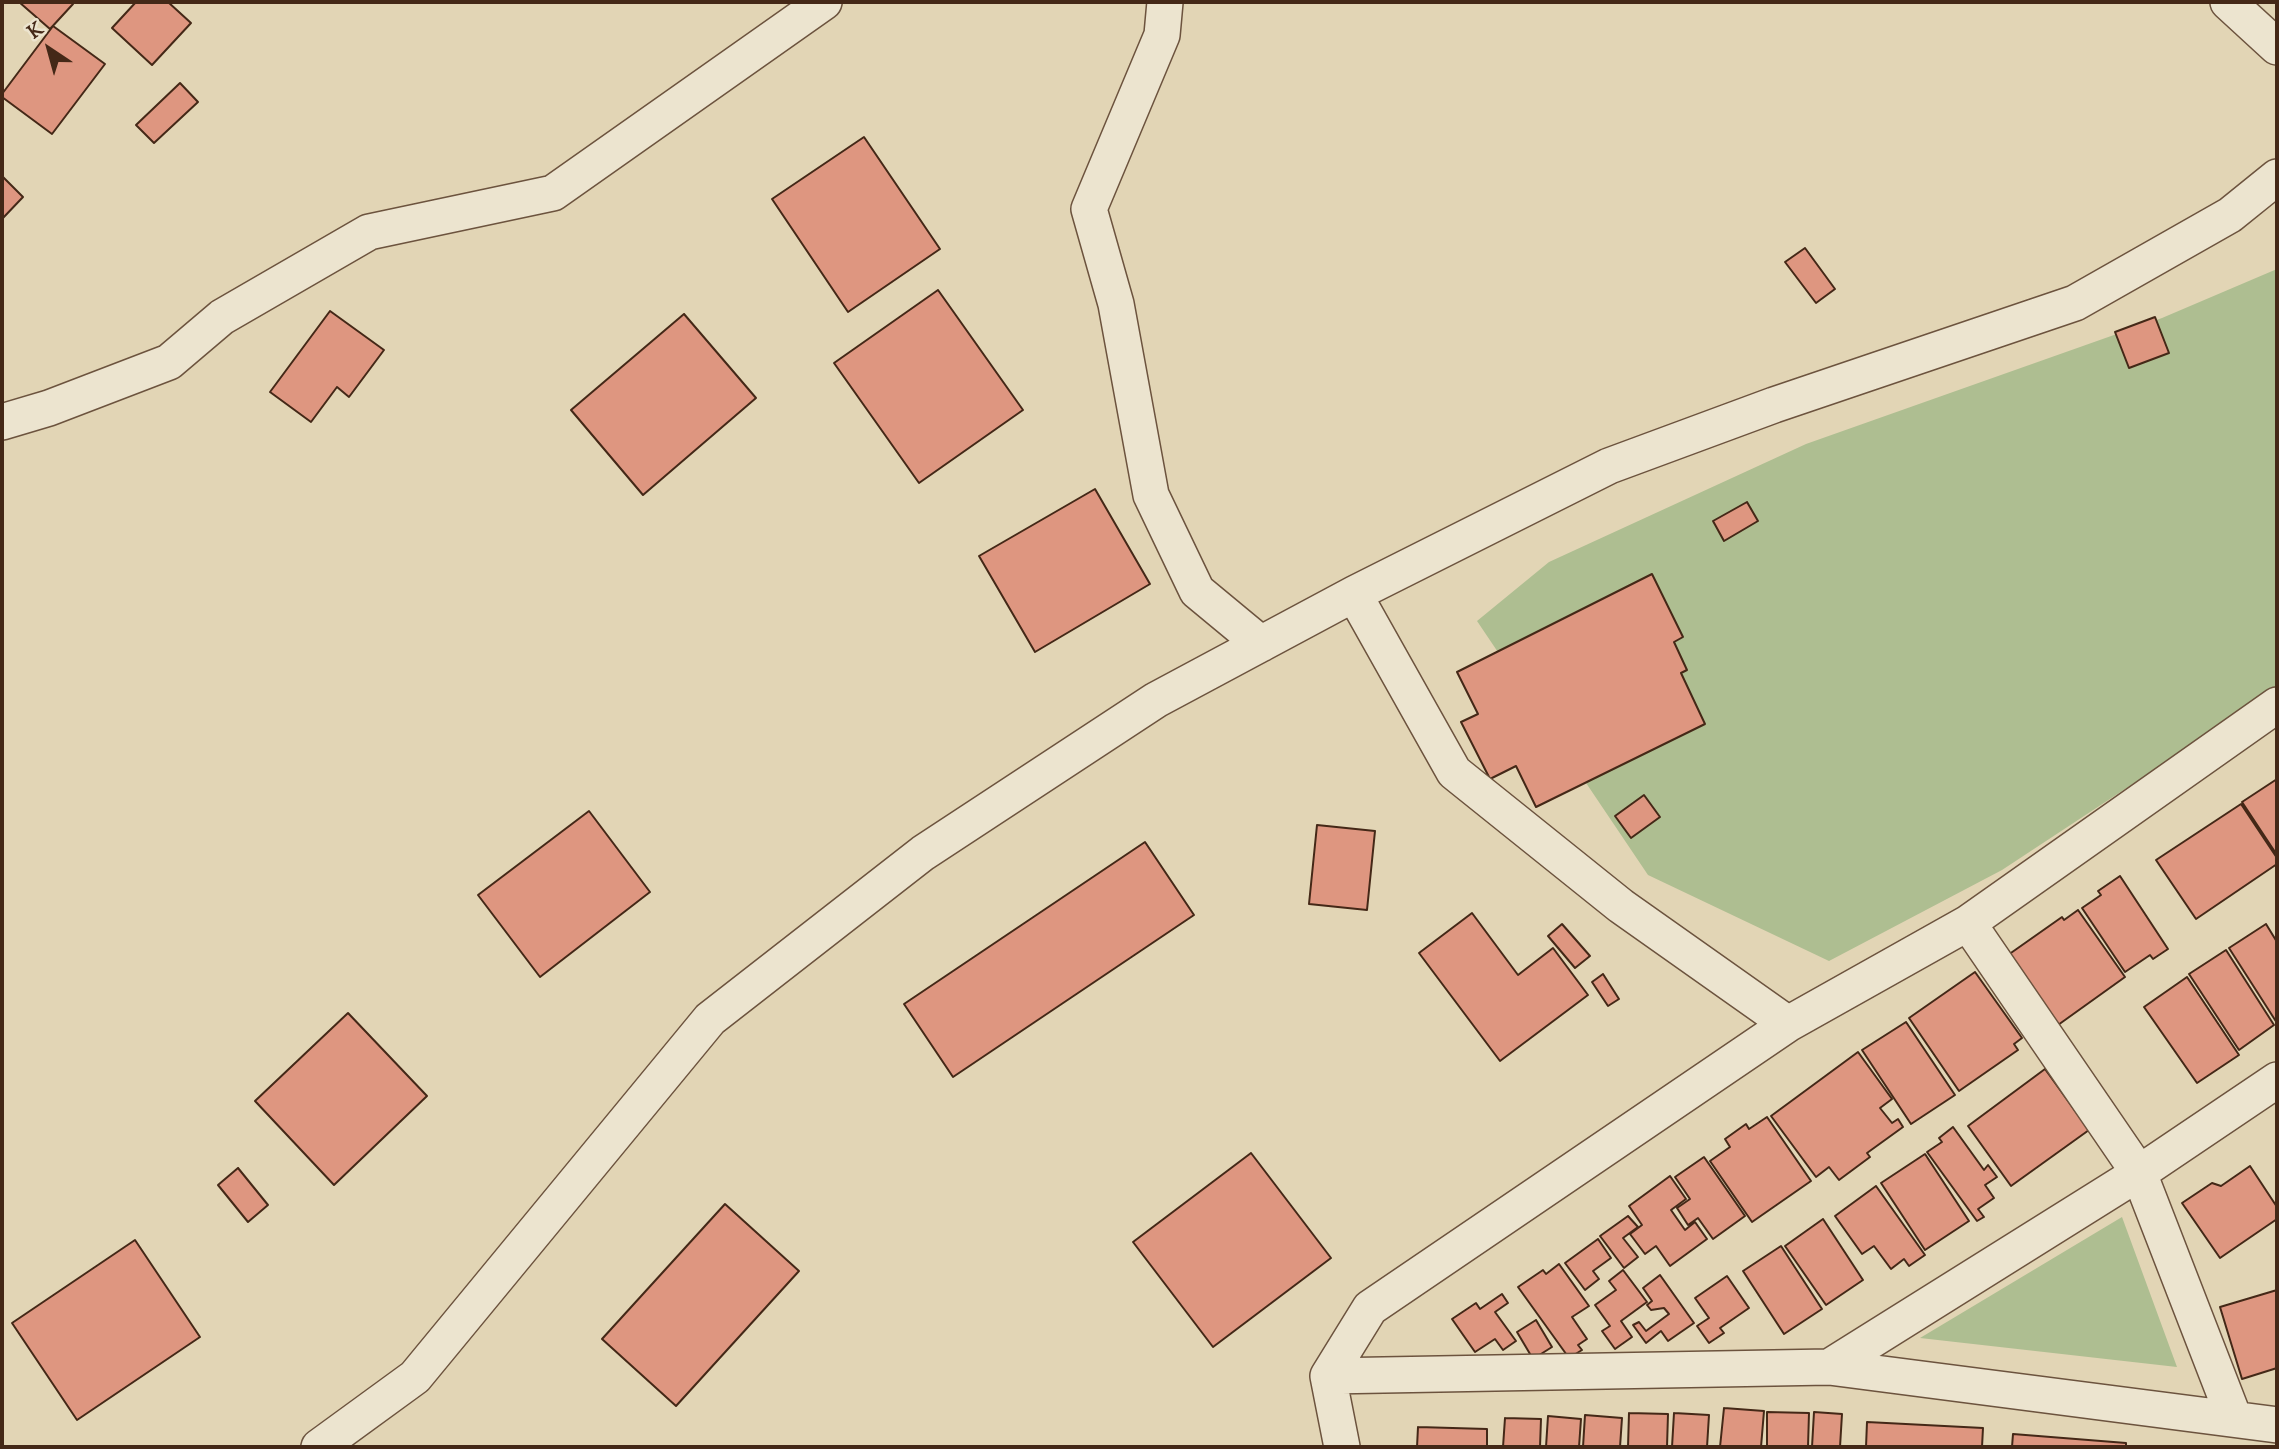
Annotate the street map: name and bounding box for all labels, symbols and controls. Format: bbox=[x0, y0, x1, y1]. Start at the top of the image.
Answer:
north arrow bbox=[14, 14, 84, 84]
text: K bbox=[23, 17, 50, 47]

